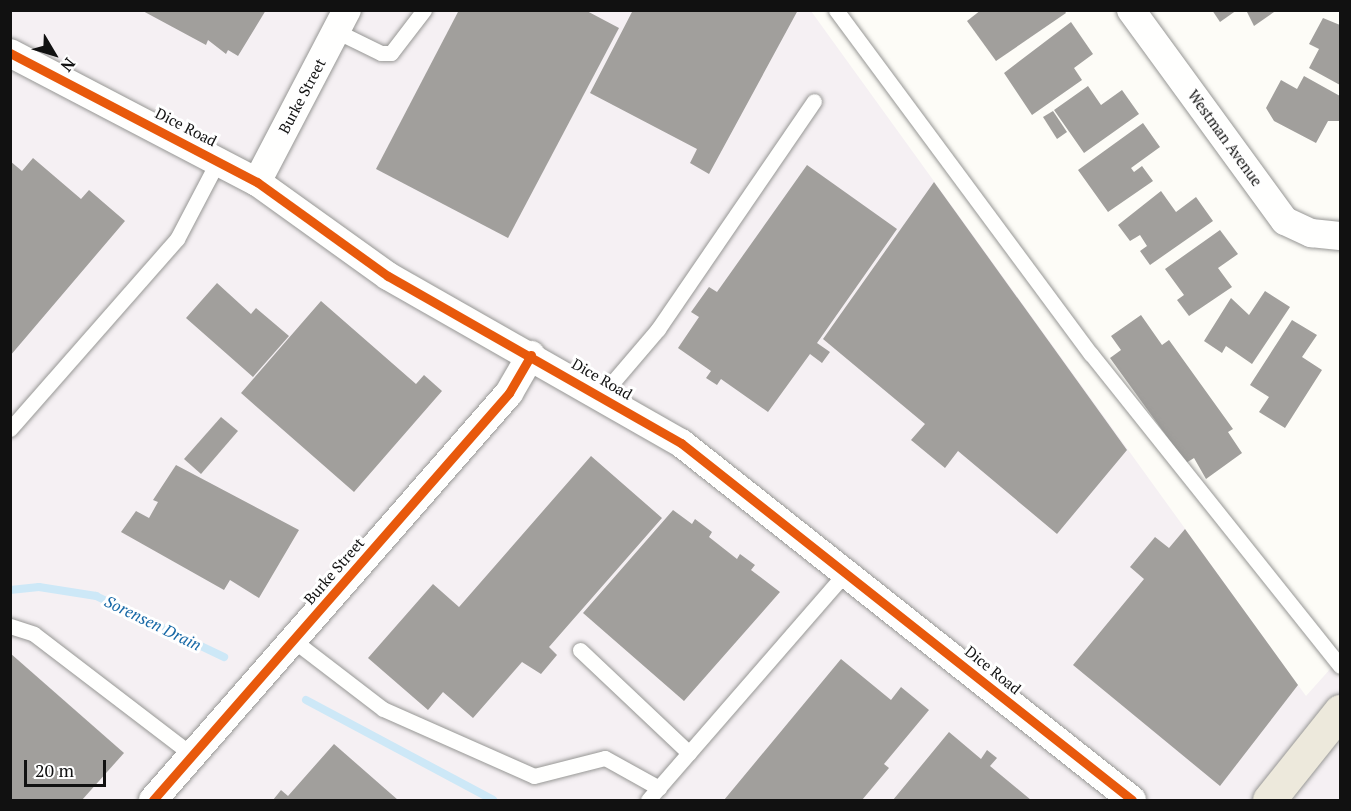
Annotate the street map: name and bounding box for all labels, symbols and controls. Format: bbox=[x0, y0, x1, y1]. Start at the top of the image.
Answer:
north arrow bbox=[24, 24, 84, 84]
text: N bbox=[56, 54, 81, 77]
street label: Burke Street bbox=[275, 55, 329, 137]
street label: Westman Avenue bbox=[1184, 86, 1266, 190]
street label: Dice Road bbox=[152, 104, 220, 150]
street label: Dice Road bbox=[569, 355, 635, 403]
street label: Burke Street bbox=[300, 534, 368, 608]
water label: Sorensen Drain bbox=[102, 591, 204, 655]
street label: Dice Road bbox=[961, 642, 1025, 698]
scale bar bbox=[27, 748, 110, 786]
text: 20 m bbox=[35, 758, 74, 782]

